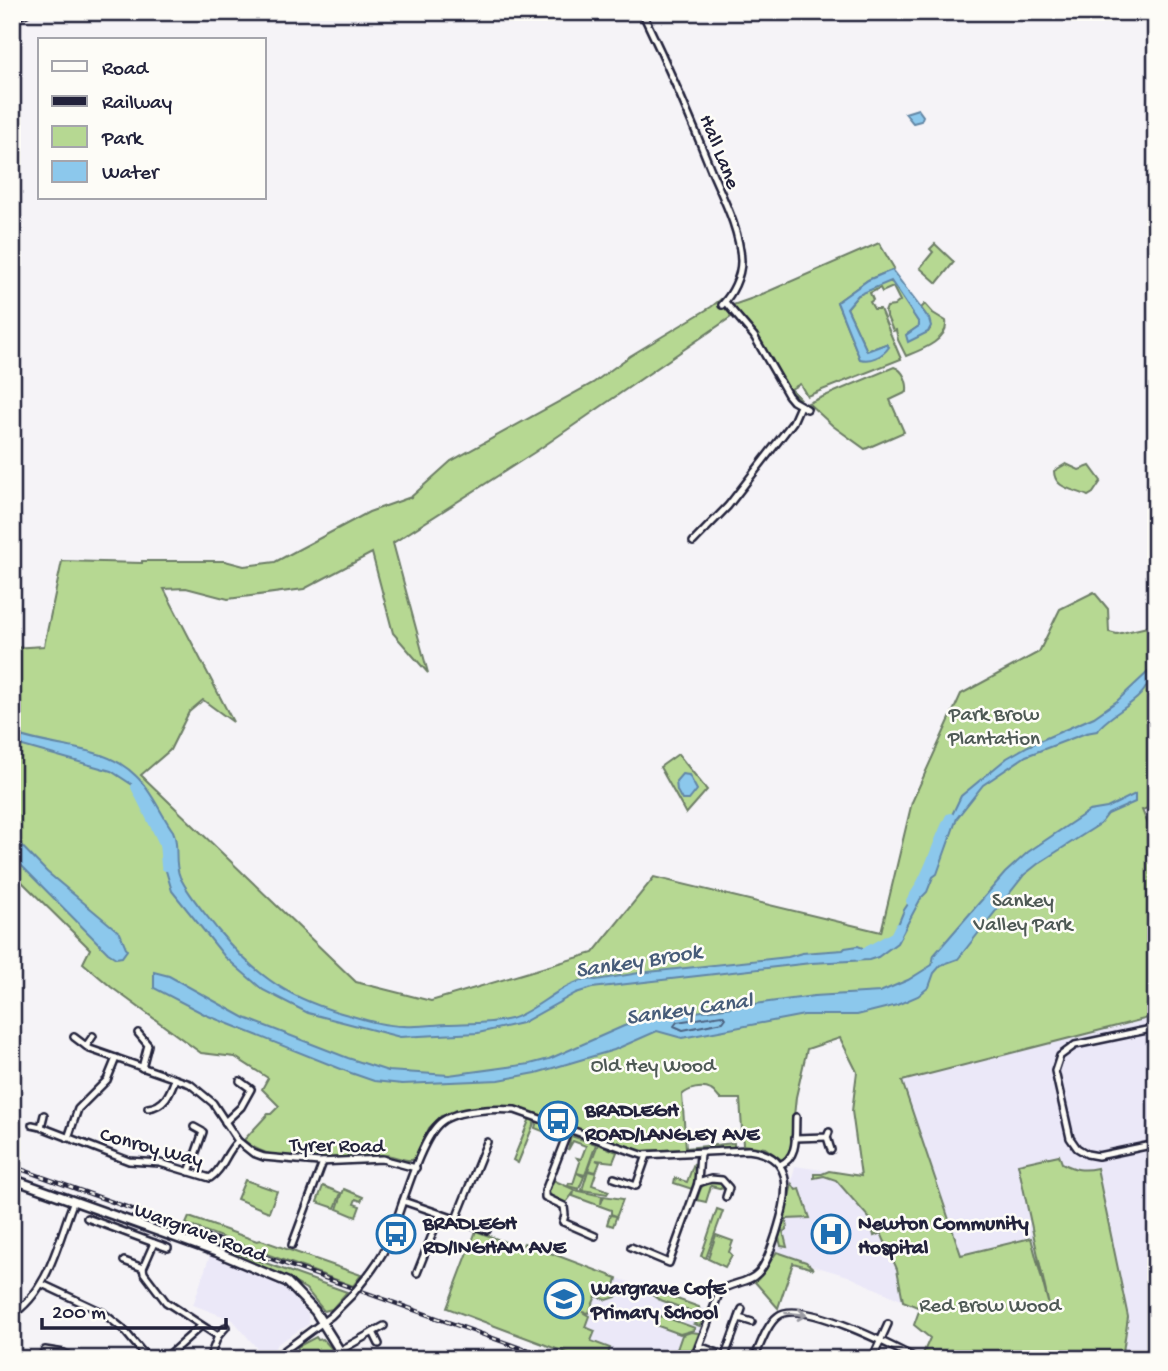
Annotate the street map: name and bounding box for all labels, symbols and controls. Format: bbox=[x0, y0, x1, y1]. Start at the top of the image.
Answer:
legend bbox=[38, 38, 266, 200]
text: Road bbox=[102, 58, 150, 83]
text: Railway bbox=[102, 92, 172, 117]
street label: Hall Lane bbox=[692, 111, 744, 194]
text: Park bbox=[101, 128, 145, 153]
text: Water bbox=[102, 162, 160, 187]
park label: Park Brow Plantation bbox=[947, 704, 1040, 753]
park label: Sankey Valley Park bbox=[973, 890, 1075, 939]
water label: Sankey Brook bbox=[574, 939, 706, 986]
water label: Sankey Canal bbox=[625, 988, 756, 1033]
park label: Old Hey Wood bbox=[591, 1055, 717, 1080]
bus stop icon: BRADLEGH ROAD/LANGLEY AVE bbox=[537, 1100, 579, 1142]
place label: BRADLEGH ROAD/LANGLEY AVE bbox=[584, 1100, 761, 1149]
street label: Conroy Way bbox=[97, 1124, 205, 1175]
street label: Tyrer Road bbox=[288, 1134, 386, 1161]
street label: Wargrave Road bbox=[130, 1199, 271, 1270]
bus stop icon: BRADLEGH RD/INGHAM AVE bbox=[375, 1213, 417, 1255]
place label: BRADLEGH RD/INGHAM AVE bbox=[422, 1213, 568, 1262]
hospital icon: Newton Community Hospital bbox=[810, 1213, 852, 1255]
place label: Newton Community Hospital bbox=[858, 1213, 1029, 1262]
school or university icon: Wargrave CofE Primary School bbox=[543, 1278, 585, 1320]
place label: Wargrave CofE Primary School bbox=[590, 1278, 728, 1327]
scale bar bbox=[42, 1287, 226, 1331]
park label: Red Brow Wood bbox=[919, 1295, 1062, 1320]
text: 200 m bbox=[52, 1302, 106, 1327]
one-way arrow bbox=[784, 1308, 807, 1321]

